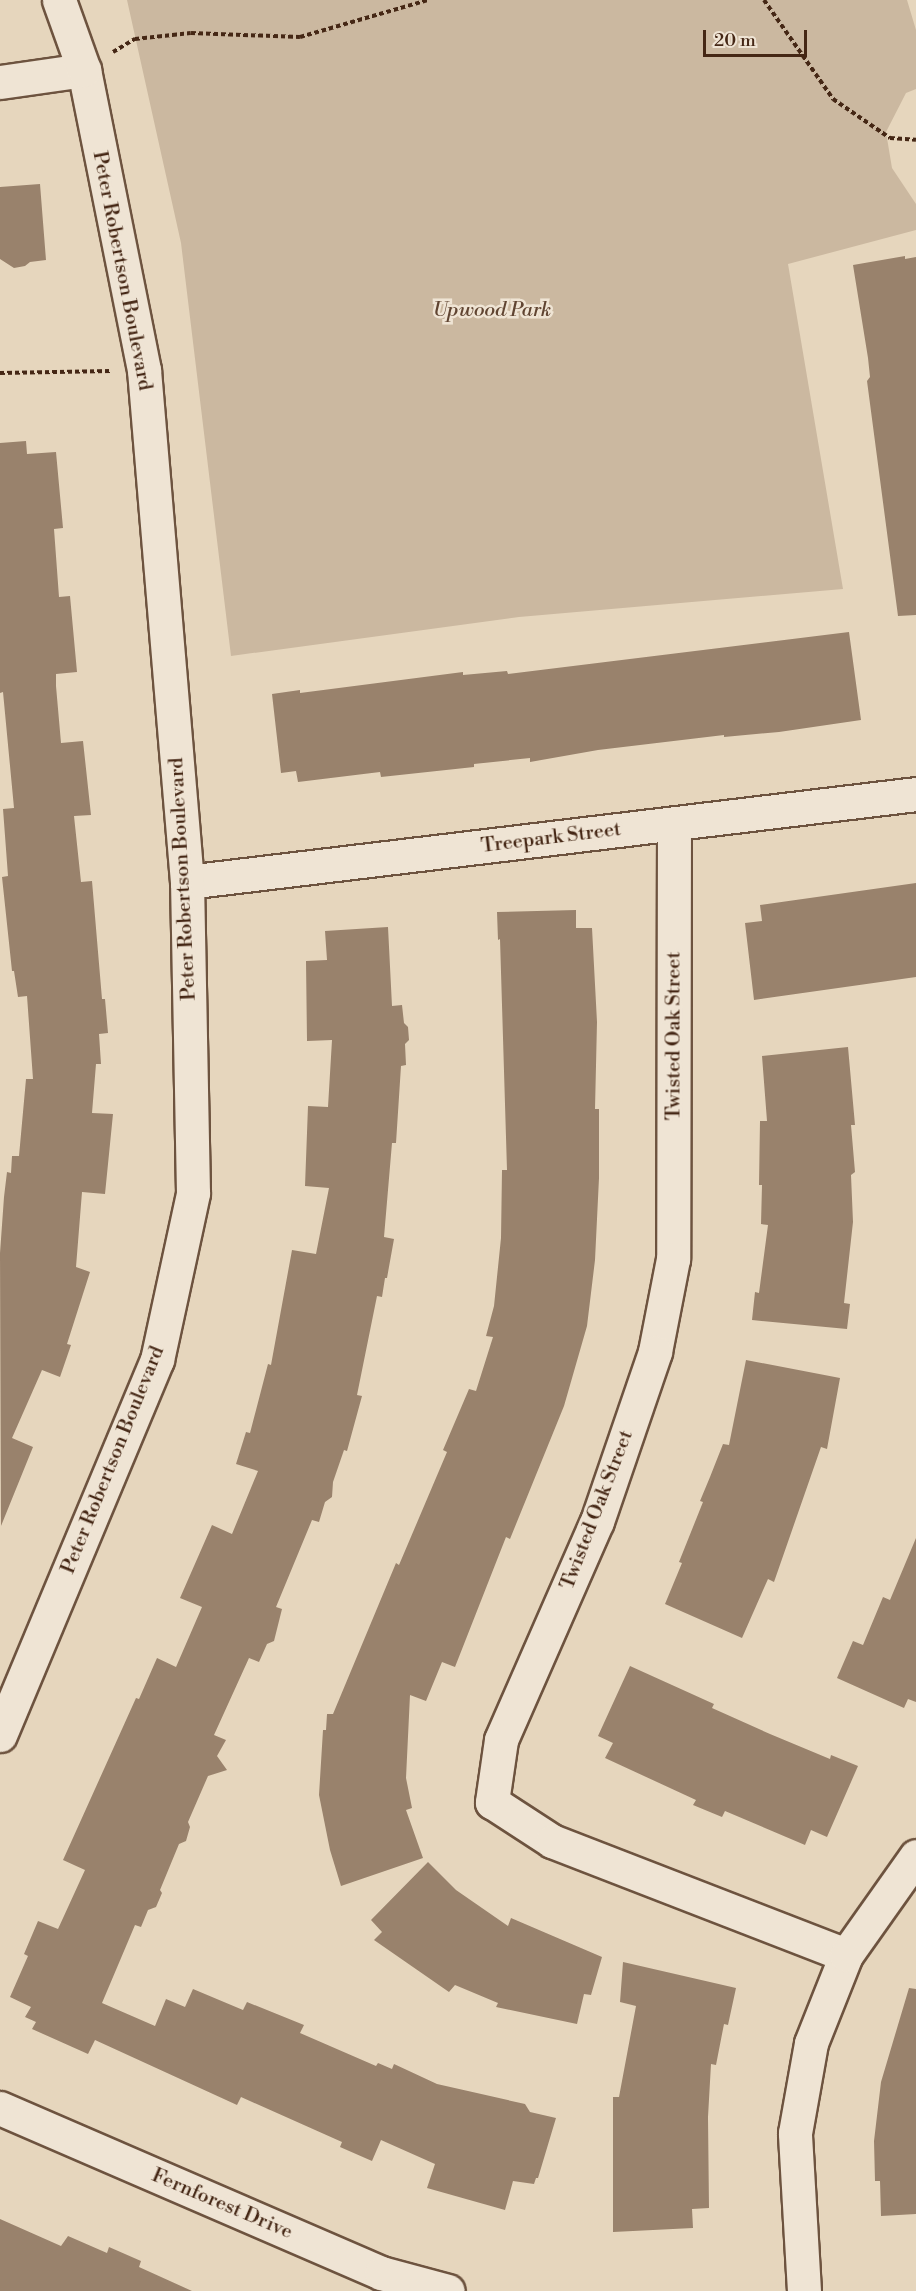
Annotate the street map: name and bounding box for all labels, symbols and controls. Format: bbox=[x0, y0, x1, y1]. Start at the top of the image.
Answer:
scale bar bbox=[706, 18, 810, 56]
text: 20 m bbox=[714, 29, 756, 52]
street label: Peter Robertson Boulevard bbox=[87, 149, 157, 393]
park label: Upwood Park bbox=[433, 298, 551, 322]
street label: Peter Robertson Boulevard bbox=[165, 757, 201, 1001]
street label: Treepark Street bbox=[480, 818, 622, 858]
street label: Twisted Oak Street bbox=[662, 952, 686, 1120]
street label: Peter Robertson Boulevard bbox=[56, 1343, 170, 1577]
street label: Twisted Oak Street bbox=[556, 1427, 638, 1593]
street label: Fernforest Drive bbox=[148, 2164, 296, 2244]

